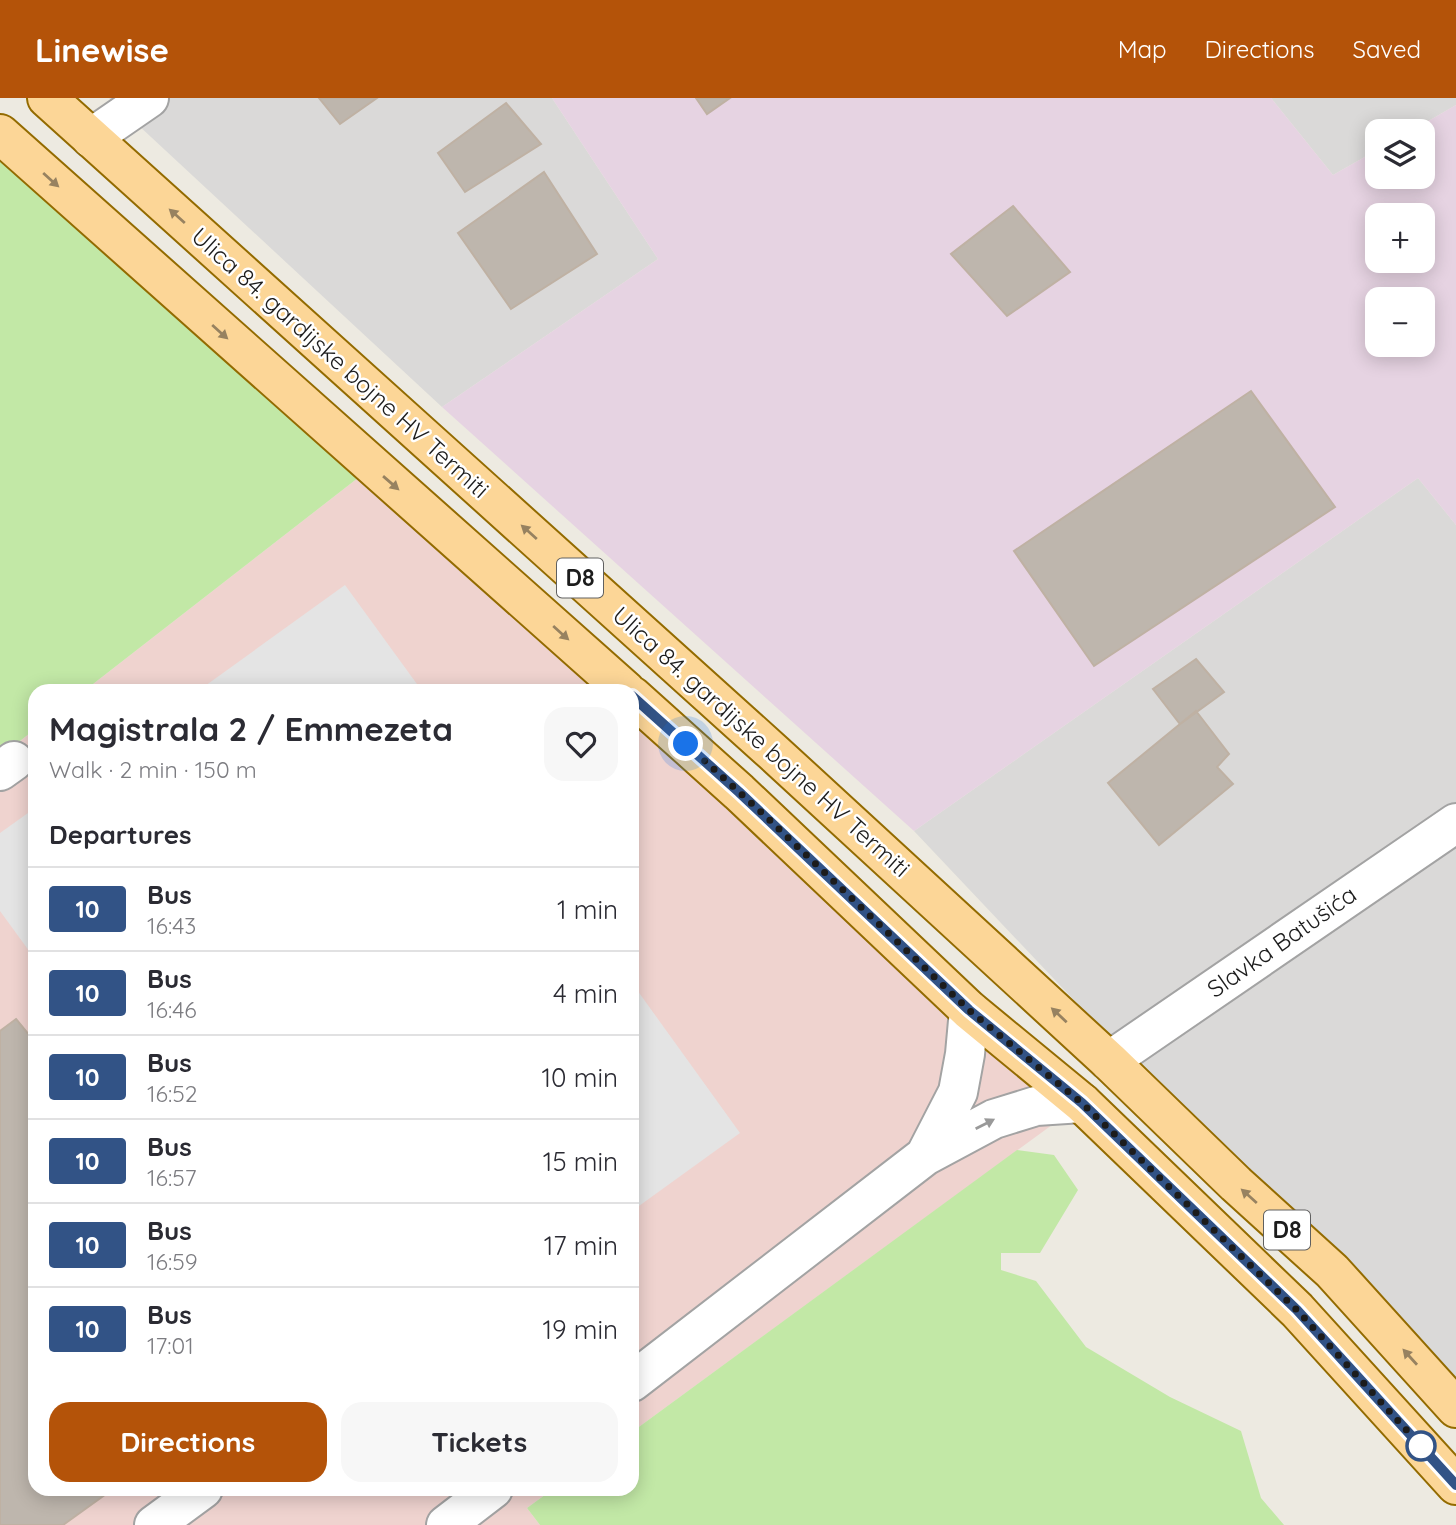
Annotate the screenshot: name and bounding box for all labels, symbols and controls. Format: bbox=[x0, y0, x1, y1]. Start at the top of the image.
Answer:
text: Linewise bbox=[35, 29, 169, 70]
text: Map bbox=[1118, 34, 1167, 64]
text: Directions bbox=[1205, 34, 1315, 64]
text: Saved bbox=[1353, 34, 1421, 64]
map controls bbox=[1365, 119, 1435, 357]
button: layers bbox=[1365, 119, 1435, 189]
one-way arrow bbox=[42, 172, 60, 188]
button: + bbox=[1365, 203, 1435, 273]
one-way arrow bbox=[168, 208, 186, 224]
street label: Ulica 84. gardijske bojne HV Termiti bbox=[186, 221, 496, 504]
button: − bbox=[1365, 287, 1435, 357]
one-way arrow bbox=[211, 324, 229, 340]
one-way arrow bbox=[382, 474, 399, 490]
one-way arrow bbox=[520, 524, 538, 540]
road number: D8 bbox=[557, 558, 603, 598]
street label: Ulica 84. gardijske bojne HV Termiti bbox=[607, 600, 917, 883]
one-way arrow bbox=[552, 625, 570, 641]
button: heart bbox=[544, 707, 618, 781]
text: Magistrala 2 / Emmezeta bbox=[49, 708, 453, 749]
your location bbox=[668, 726, 703, 761]
text: Walk · 2 min · 150 m bbox=[49, 755, 257, 784]
text: Departures bbox=[49, 818, 192, 851]
text: Bus bbox=[147, 878, 192, 911]
street label: Slavka Batušića bbox=[1201, 879, 1362, 1004]
text: 1 min bbox=[557, 893, 618, 926]
text: 10 bbox=[75, 894, 100, 924]
text: 16:43 bbox=[147, 911, 196, 940]
text: Bus bbox=[147, 962, 192, 995]
text: 4 min bbox=[553, 977, 618, 1010]
text: 10 bbox=[75, 978, 100, 1008]
text: 16:46 bbox=[147, 995, 197, 1024]
one-way arrow bbox=[1050, 1007, 1068, 1023]
text: Bus bbox=[147, 1046, 192, 1079]
text: 10 min bbox=[542, 1061, 618, 1094]
text: 10 bbox=[75, 1062, 100, 1092]
text: 16:52 bbox=[147, 1079, 197, 1108]
one-way arrow bbox=[975, 1119, 995, 1130]
text: Bus bbox=[147, 1130, 192, 1163]
text: 15 min bbox=[543, 1145, 618, 1178]
text: 10 bbox=[75, 1146, 100, 1176]
text: 16:57 bbox=[147, 1163, 197, 1192]
one-way arrow bbox=[1241, 1189, 1258, 1205]
road number: D8 bbox=[1264, 1210, 1310, 1250]
text: Bus bbox=[147, 1214, 192, 1247]
text: 17 min bbox=[544, 1229, 618, 1262]
text: 10 bbox=[75, 1230, 100, 1260]
text: 16:59 bbox=[147, 1247, 198, 1276]
text: Bus bbox=[147, 1298, 192, 1331]
text: 19 min bbox=[542, 1313, 618, 1346]
text: 10 bbox=[75, 1314, 100, 1344]
text: 17:01 bbox=[147, 1331, 194, 1360]
one-way arrow bbox=[1402, 1348, 1418, 1366]
button: Directions bbox=[49, 1402, 327, 1482]
button: Tickets bbox=[341, 1402, 618, 1482]
unlabelled marker bbox=[1406, 1431, 1436, 1461]

